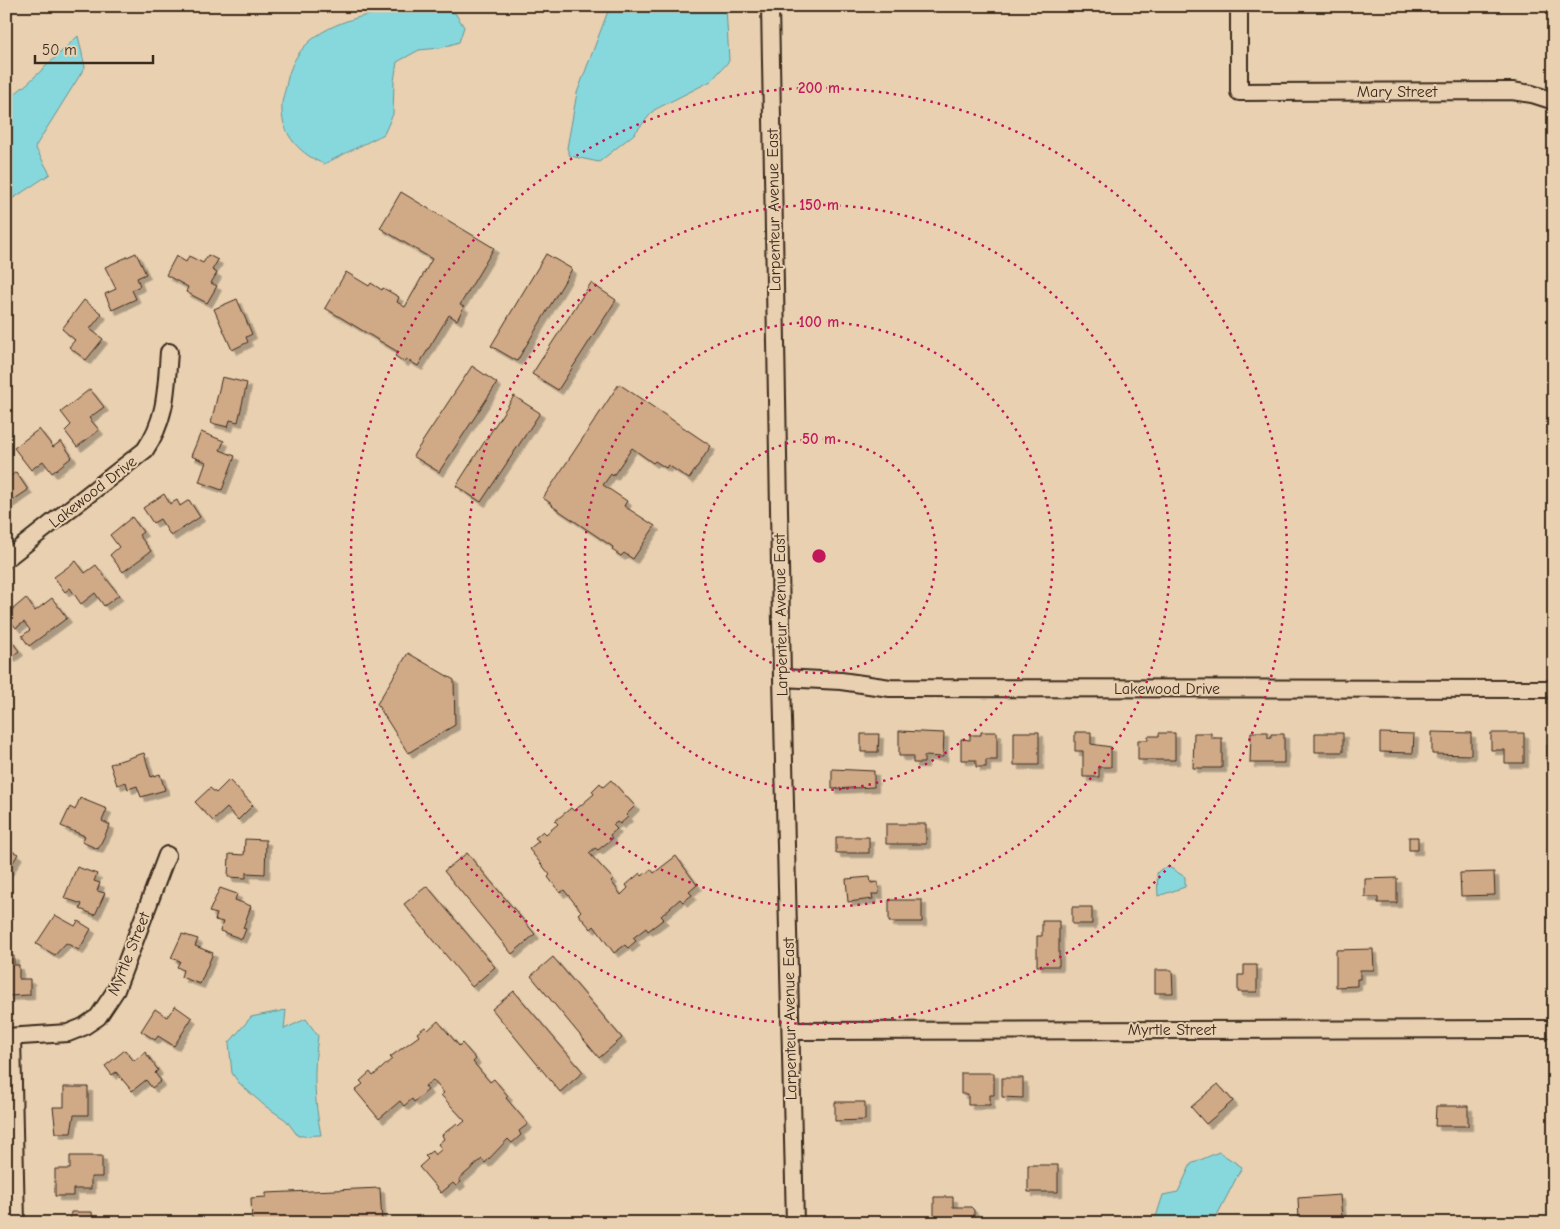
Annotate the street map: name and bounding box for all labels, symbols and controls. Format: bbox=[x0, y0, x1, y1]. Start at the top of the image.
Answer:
scale bar bbox=[35, 32, 152, 64]
text: 50 m bbox=[42, 41, 77, 59]
text: 200 m bbox=[798, 79, 840, 97]
street label: Mary Street bbox=[1357, 83, 1438, 101]
street label: Larpenteur Avenue East bbox=[764, 128, 784, 292]
text: 150 m bbox=[799, 196, 839, 214]
text: 100 m bbox=[799, 313, 839, 331]
text: 50 m bbox=[802, 430, 836, 448]
street label: Lakewood Drive bbox=[46, 452, 140, 532]
street label: Larpenteur Avenue East bbox=[771, 533, 791, 697]
centre of rings bbox=[810, 547, 828, 565]
street label: Lakewood Drive bbox=[1114, 680, 1220, 698]
street label: Myrtle Street bbox=[104, 909, 154, 998]
street label: Larpenteur Avenue East bbox=[780, 937, 800, 1101]
street label: Myrtle Street bbox=[1128, 1021, 1217, 1039]

